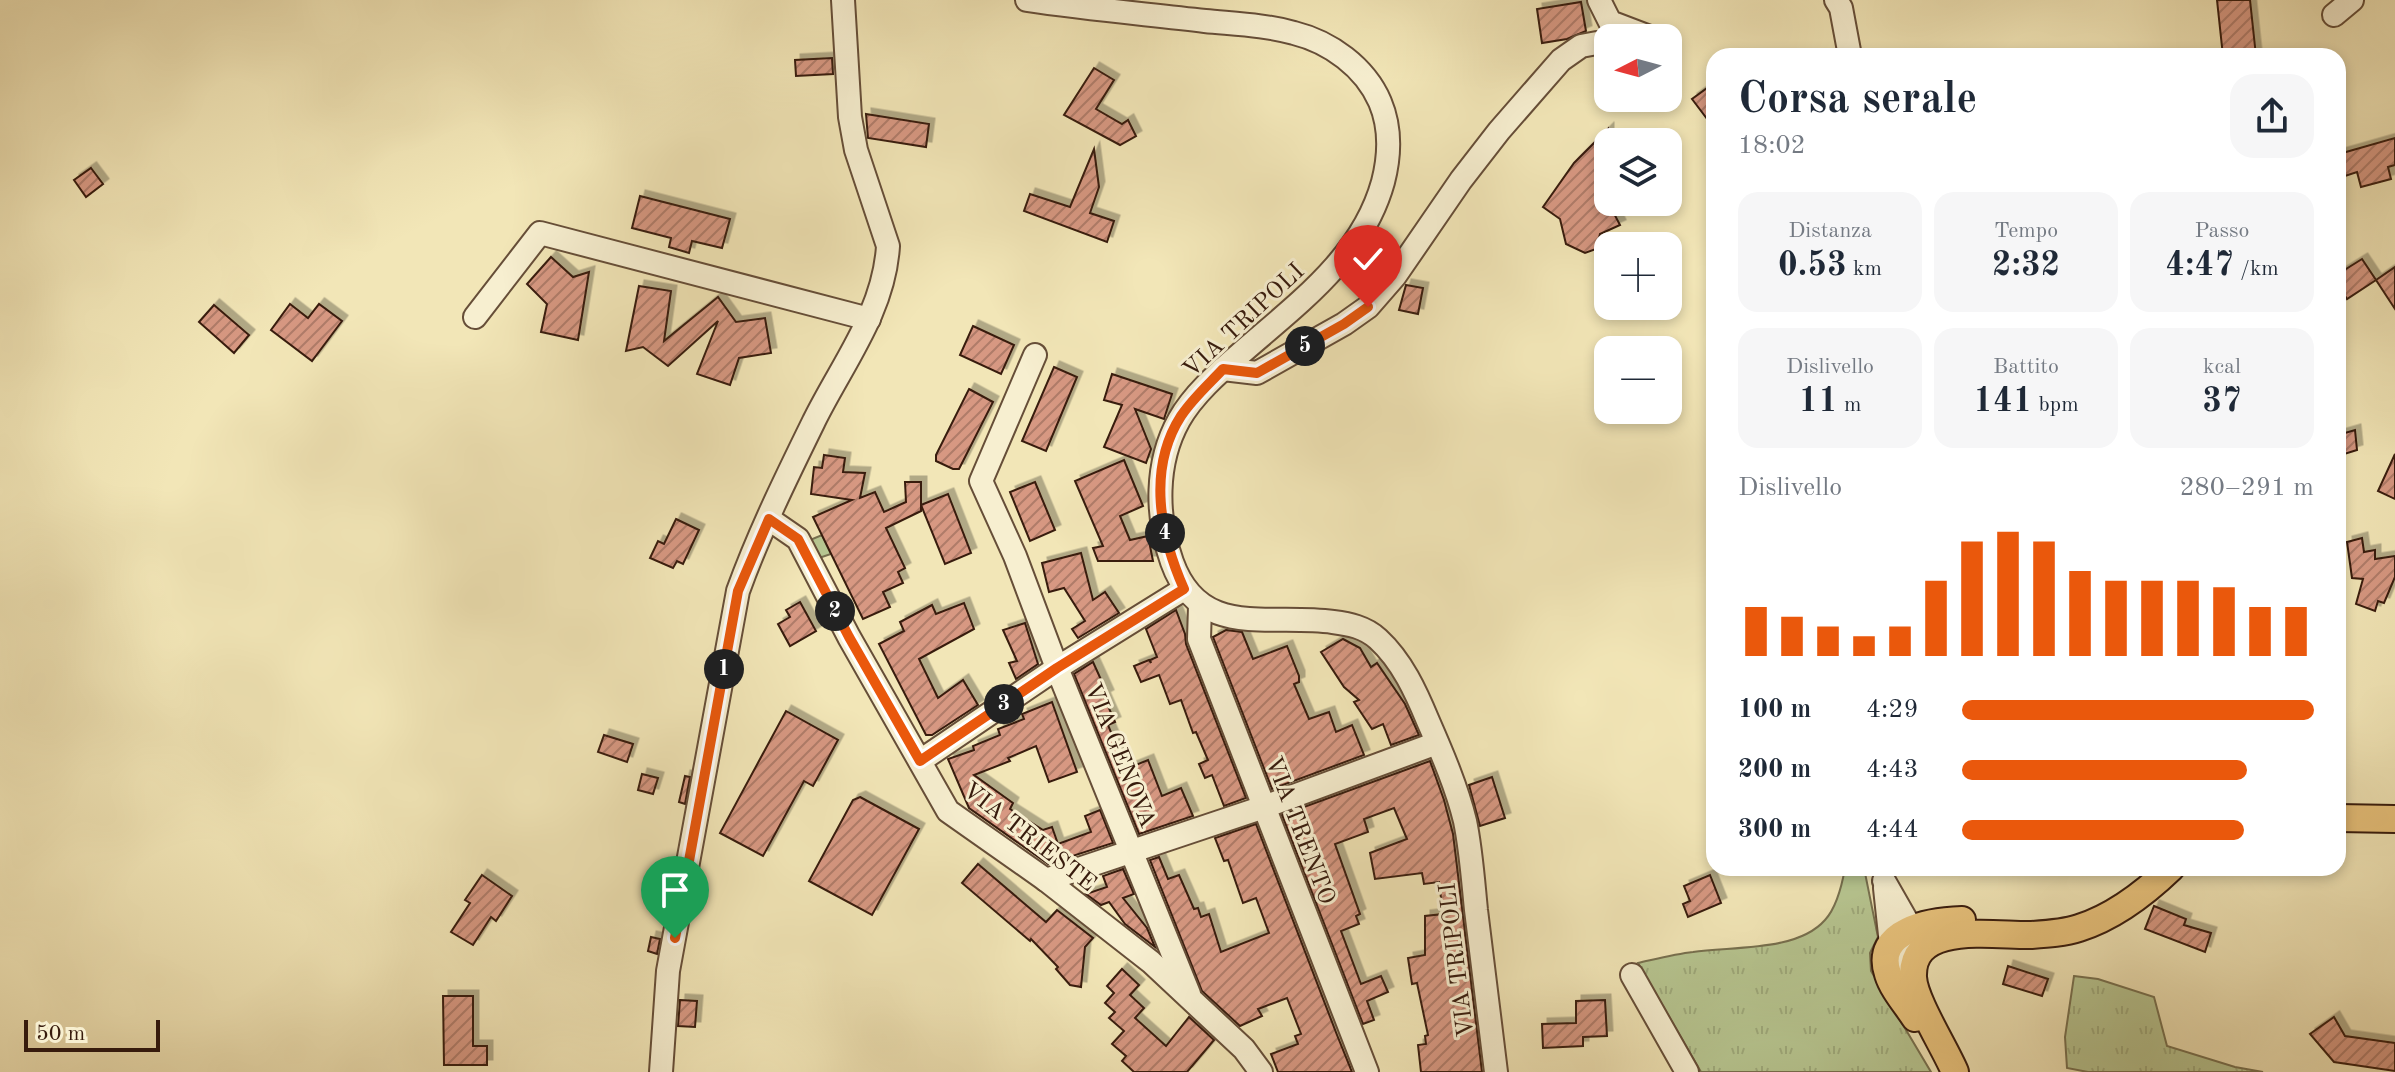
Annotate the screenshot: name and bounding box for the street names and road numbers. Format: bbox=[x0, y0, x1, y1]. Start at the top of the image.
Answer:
street label: VIA TRIPOLI bbox=[1179, 260, 1309, 383]
street label: VIA GENOVA bbox=[1079, 680, 1159, 831]
street label: VIA TRENTO bbox=[1260, 753, 1338, 908]
street label: VIA TRIESTE bbox=[958, 778, 1100, 897]
street label: VIA TRIPOLI bbox=[1437, 881, 1479, 1038]

